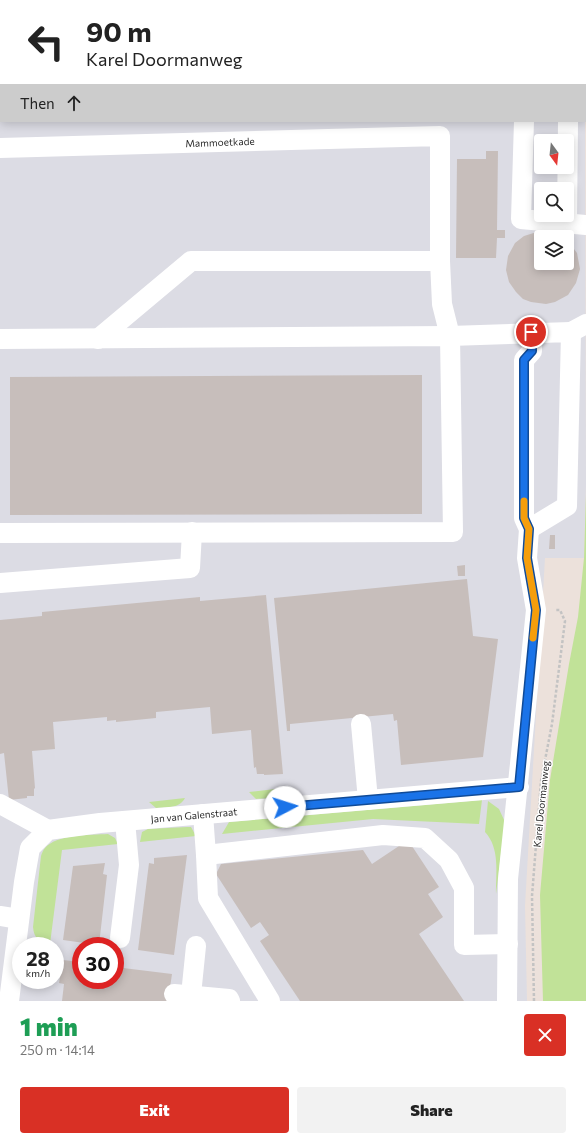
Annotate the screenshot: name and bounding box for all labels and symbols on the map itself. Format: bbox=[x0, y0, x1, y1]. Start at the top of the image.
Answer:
north arrow bbox=[534, 134, 574, 174]
street label: Mammoetkade bbox=[185, 135, 255, 149]
pin bbox=[514, 315, 548, 349]
street label: Karel Doormanweg bbox=[530, 760, 552, 848]
position arrow bbox=[264, 786, 306, 828]
street label: Jan van Galenstraat bbox=[150, 805, 238, 825]
speed limit sign: 30 bbox=[72, 937, 124, 989]

